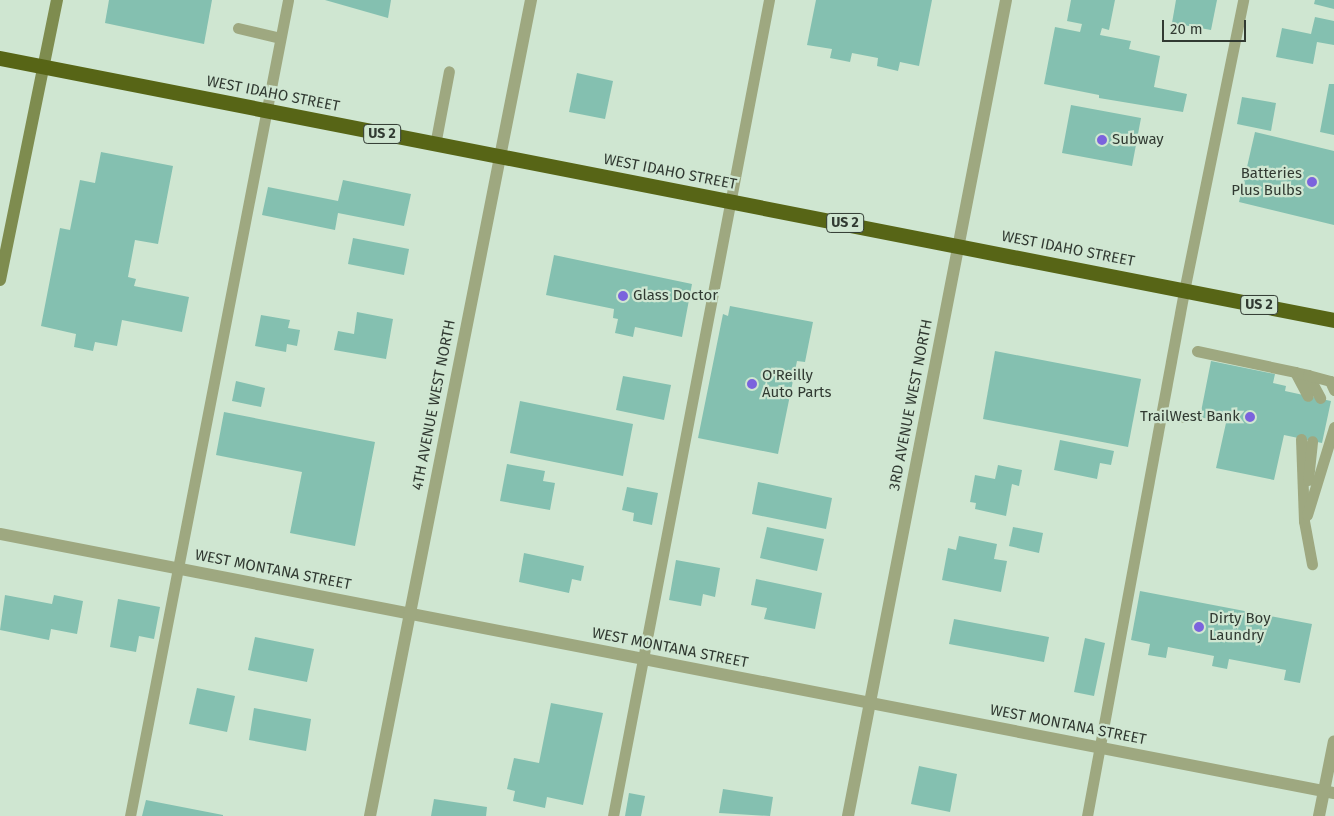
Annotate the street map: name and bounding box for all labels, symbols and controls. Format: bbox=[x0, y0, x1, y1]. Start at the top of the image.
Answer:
scale bar bbox=[1164, 10, 1248, 42]
text: 20 m bbox=[1170, 20, 1203, 38]
street label: WEST IDAHO STREET bbox=[205, 72, 341, 116]
road number: US 2 bbox=[362, 122, 402, 146]
place label: Subway bbox=[1112, 131, 1164, 149]
marker: Subway bbox=[1096, 134, 1108, 146]
street label: WEST IDAHO STREET bbox=[602, 150, 738, 194]
place label: Batteries Plus Bulbs bbox=[1231, 164, 1302, 199]
marker: Batteries Plus Bulbs bbox=[1306, 176, 1318, 188]
road number: US 2 bbox=[825, 212, 865, 234]
street label: WEST IDAHO STREET bbox=[1000, 227, 1136, 271]
place label: Glass Doctor bbox=[633, 287, 718, 305]
marker: Glass Doctor bbox=[617, 290, 629, 302]
road number: US 2 bbox=[1239, 294, 1279, 316]
street label: 4TH AVENUE WEST NORTH bbox=[409, 318, 459, 492]
street label: 3RD AVENUE WEST NORTH bbox=[886, 318, 936, 492]
place label: O'Reilly Auto Parts bbox=[762, 366, 832, 401]
marker: O'Reilly Auto Parts bbox=[746, 378, 758, 390]
place label: TrailWest Bank bbox=[1140, 408, 1240, 426]
marker: TrailWest Bank bbox=[1244, 411, 1256, 423]
street label: WEST MONTANA STREET bbox=[193, 546, 353, 594]
place label: Dirty Boy Laundry bbox=[1209, 609, 1271, 644]
marker: Dirty Boy Laundry bbox=[1193, 621, 1205, 633]
street label: WEST MONTANA STREET bbox=[590, 624, 750, 672]
street label: WEST MONTANA STREET bbox=[988, 701, 1148, 749]

